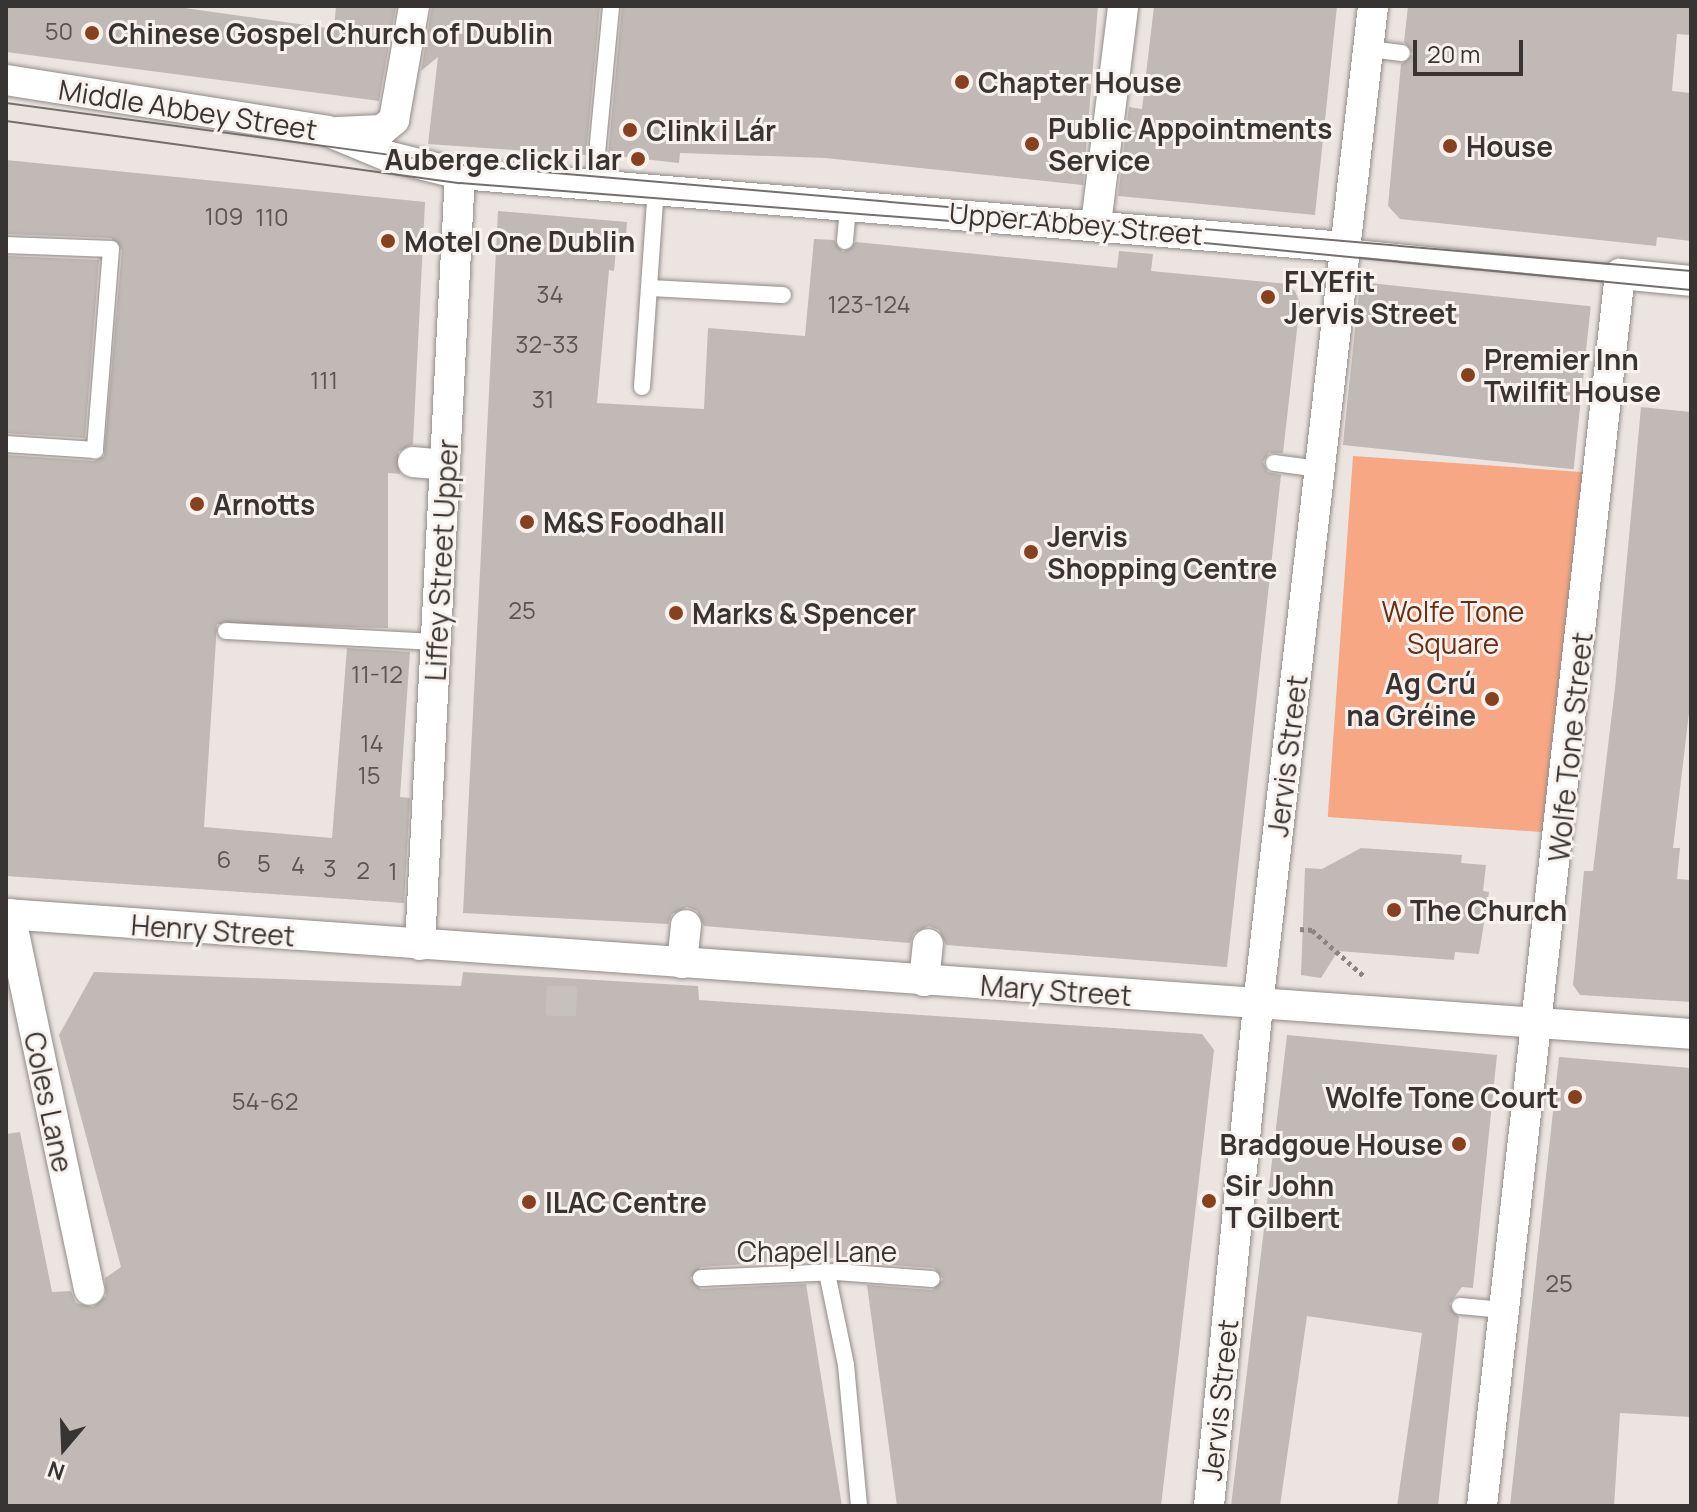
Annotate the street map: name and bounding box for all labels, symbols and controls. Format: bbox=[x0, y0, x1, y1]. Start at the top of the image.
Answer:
place label: Chinese Gospel Church of Dublin bbox=[108, 16, 553, 50]
house number: 50 bbox=[45, 17, 73, 45]
marker: Chinese Gospel Church of Dublin bbox=[83, 24, 101, 42]
scale bar bbox=[1417, 24, 1527, 74]
text: 20 m bbox=[1427, 37, 1480, 70]
place label: Chapter House bbox=[978, 65, 1182, 99]
street label: Middle Abbey Street bbox=[56, 72, 320, 146]
marker: Chapter House bbox=[953, 73, 971, 91]
place label: Public Appointments Service bbox=[1048, 111, 1332, 177]
place label: Clink i Lár bbox=[646, 113, 776, 147]
marker: Clink i Lár bbox=[621, 121, 639, 139]
place label: House bbox=[1466, 129, 1553, 163]
marker: Public Appointments Service bbox=[1023, 135, 1041, 153]
marker: House bbox=[1441, 137, 1459, 155]
place label: Auberge click i lar bbox=[385, 142, 622, 176]
marker: Auberge click i lar bbox=[629, 150, 647, 168]
street label: Upper Abbey Street bbox=[948, 195, 1204, 251]
house number: 109 bbox=[205, 202, 243, 230]
house number: 110 bbox=[255, 203, 289, 231]
place label: Motel One Dublin bbox=[404, 224, 635, 258]
marker: Motel One Dublin bbox=[379, 232, 397, 250]
place label: FLYEfit Jervis Street bbox=[1284, 264, 1457, 330]
house number: 34 bbox=[536, 280, 564, 308]
marker: FLYEfit Jervis Street bbox=[1259, 288, 1277, 306]
house number: 123-124 bbox=[827, 290, 911, 318]
house number: 32-33 bbox=[515, 330, 579, 358]
place label: Premier Inn Twilfit House bbox=[1484, 342, 1661, 408]
house number: 111 bbox=[310, 366, 338, 394]
marker: Premier Inn Twilfit House bbox=[1459, 366, 1477, 384]
house number: 31 bbox=[532, 385, 554, 413]
street label: Liffey Street Upper bbox=[418, 438, 464, 682]
place label: Arnotts bbox=[213, 487, 315, 521]
marker: Arnotts bbox=[188, 495, 206, 513]
place label: M&S Foodhall bbox=[543, 505, 725, 539]
marker: M&S Foodhall bbox=[518, 513, 536, 531]
place label: Jervis Shopping Centre bbox=[1047, 519, 1277, 585]
marker: Jervis Shopping Centre bbox=[1022, 543, 1040, 561]
park label: Wolfe Tone Square bbox=[1382, 594, 1524, 660]
house number: 25 bbox=[508, 596, 536, 624]
place label: Marks & Spencer bbox=[692, 596, 916, 630]
marker: Marks & Spencer bbox=[667, 604, 685, 622]
street label: Wolfe Tone Street bbox=[1541, 631, 1599, 863]
house number: 11-12 bbox=[351, 660, 403, 688]
place label: Ag Crú na Gréine bbox=[1346, 666, 1476, 732]
street label: Jervis Street bbox=[1260, 673, 1314, 839]
marker: Ag Crú na Gréine bbox=[1483, 690, 1501, 708]
house number: 14 bbox=[360, 729, 384, 757]
house number: 15 bbox=[357, 761, 381, 789]
house number: 6 bbox=[217, 845, 231, 873]
house number: 5 bbox=[257, 849, 271, 877]
house number: 4 bbox=[291, 851, 305, 879]
house number: 3 bbox=[323, 854, 337, 882]
house number: 2 bbox=[356, 856, 370, 884]
house number: 1 bbox=[388, 857, 398, 885]
place label: The Church bbox=[1410, 893, 1567, 927]
marker: The Church bbox=[1385, 901, 1403, 919]
street label: Henry Street bbox=[130, 908, 296, 952]
street label: Mary Street bbox=[979, 968, 1133, 1012]
street label: Coles Lane bbox=[18, 1029, 80, 1175]
place label: Wolfe Tone Court bbox=[1325, 1080, 1559, 1114]
house number: 54-62 bbox=[232, 1087, 298, 1115]
marker: Wolfe Tone Court bbox=[1566, 1088, 1584, 1106]
place label: Bradgoue House bbox=[1220, 1127, 1443, 1161]
marker: Bradgoue House bbox=[1450, 1135, 1468, 1153]
place label: Sir John T Gilbert bbox=[1225, 1168, 1341, 1234]
place label: ILAC Centre bbox=[545, 1185, 707, 1219]
marker: Sir John T Gilbert bbox=[1200, 1192, 1218, 1210]
marker: ILAC Centre bbox=[520, 1193, 538, 1211]
street label: Chapel Lane bbox=[737, 1234, 897, 1268]
house number: 25 bbox=[1545, 1269, 1573, 1297]
street label: Jervis Street bbox=[1194, 1317, 1244, 1483]
north arrow bbox=[24, 1408, 104, 1488]
text: N bbox=[44, 1454, 69, 1487]

